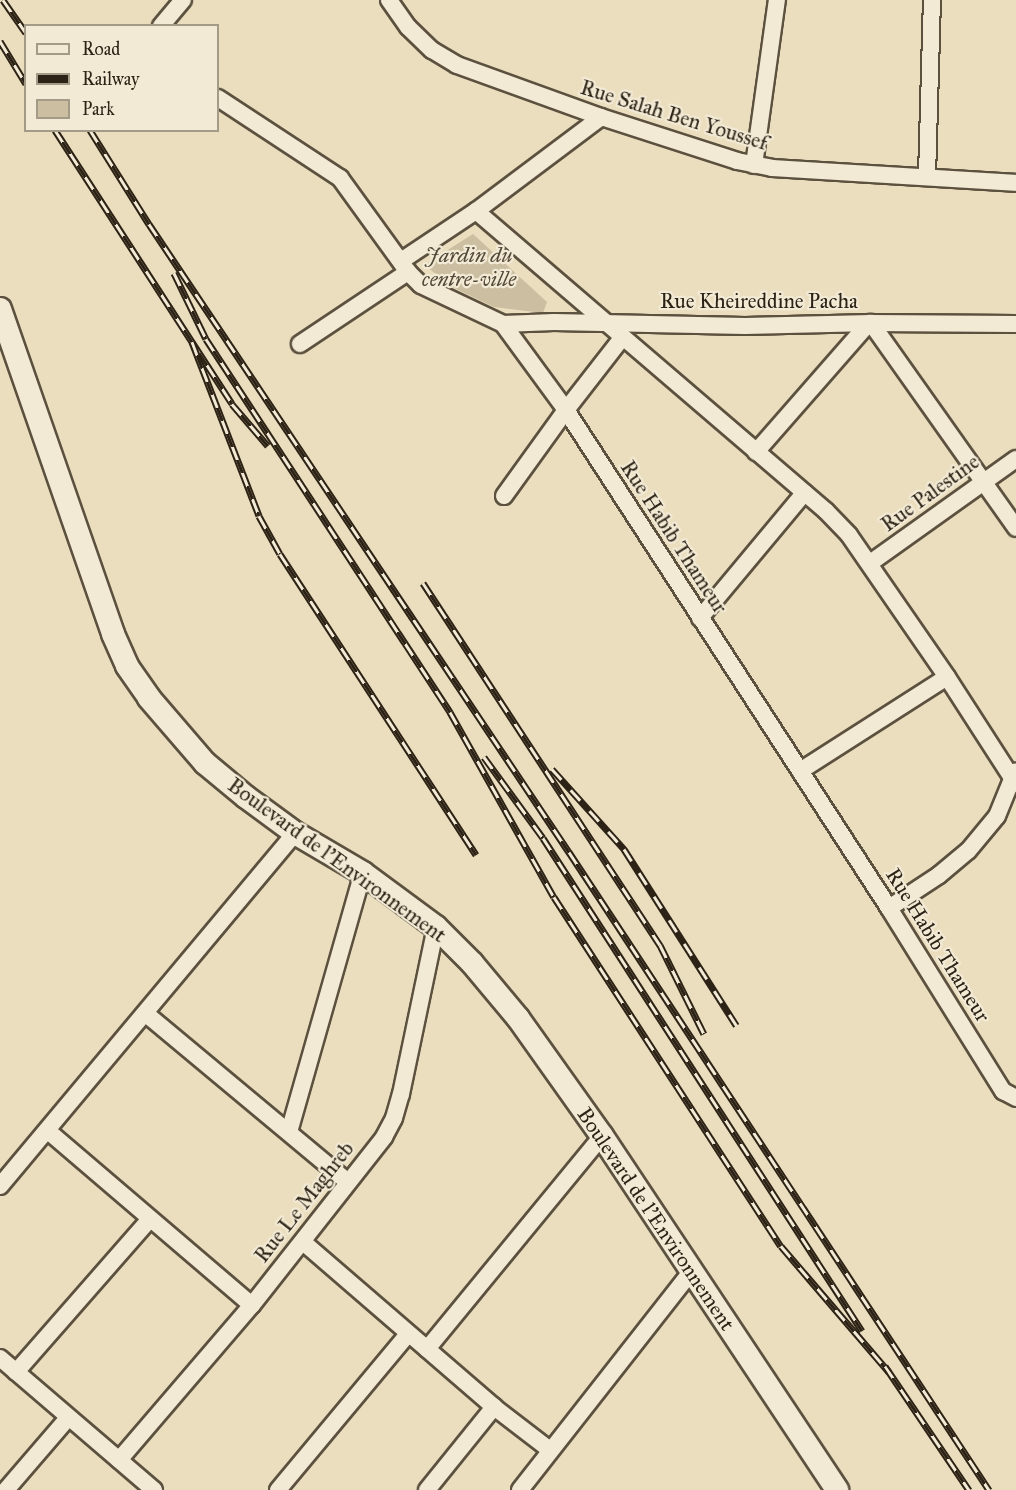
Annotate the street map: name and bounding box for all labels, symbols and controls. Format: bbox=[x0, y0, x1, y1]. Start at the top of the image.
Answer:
legend bbox=[24, 24, 219, 132]
text: Road bbox=[82, 38, 120, 60]
text: Railway bbox=[82, 68, 139, 90]
street label: Rue Salah Ben Youssef bbox=[577, 75, 771, 155]
text: Park bbox=[82, 98, 115, 120]
park label: Jardin du centre-ville bbox=[422, 242, 516, 292]
street label: Rue Kheireddine Pacha bbox=[660, 288, 858, 314]
street label: Rue Palestine bbox=[876, 449, 984, 537]
street label: Rue Habib Thameur bbox=[615, 456, 733, 618]
street label: Boulevard de l'Environnement bbox=[223, 772, 451, 948]
street label: Rue Habib Thameur bbox=[880, 863, 996, 1027]
street label: Boulevard de l'Environnement bbox=[572, 1103, 740, 1335]
street label: Rue Le Maghreb bbox=[249, 1137, 359, 1267]

